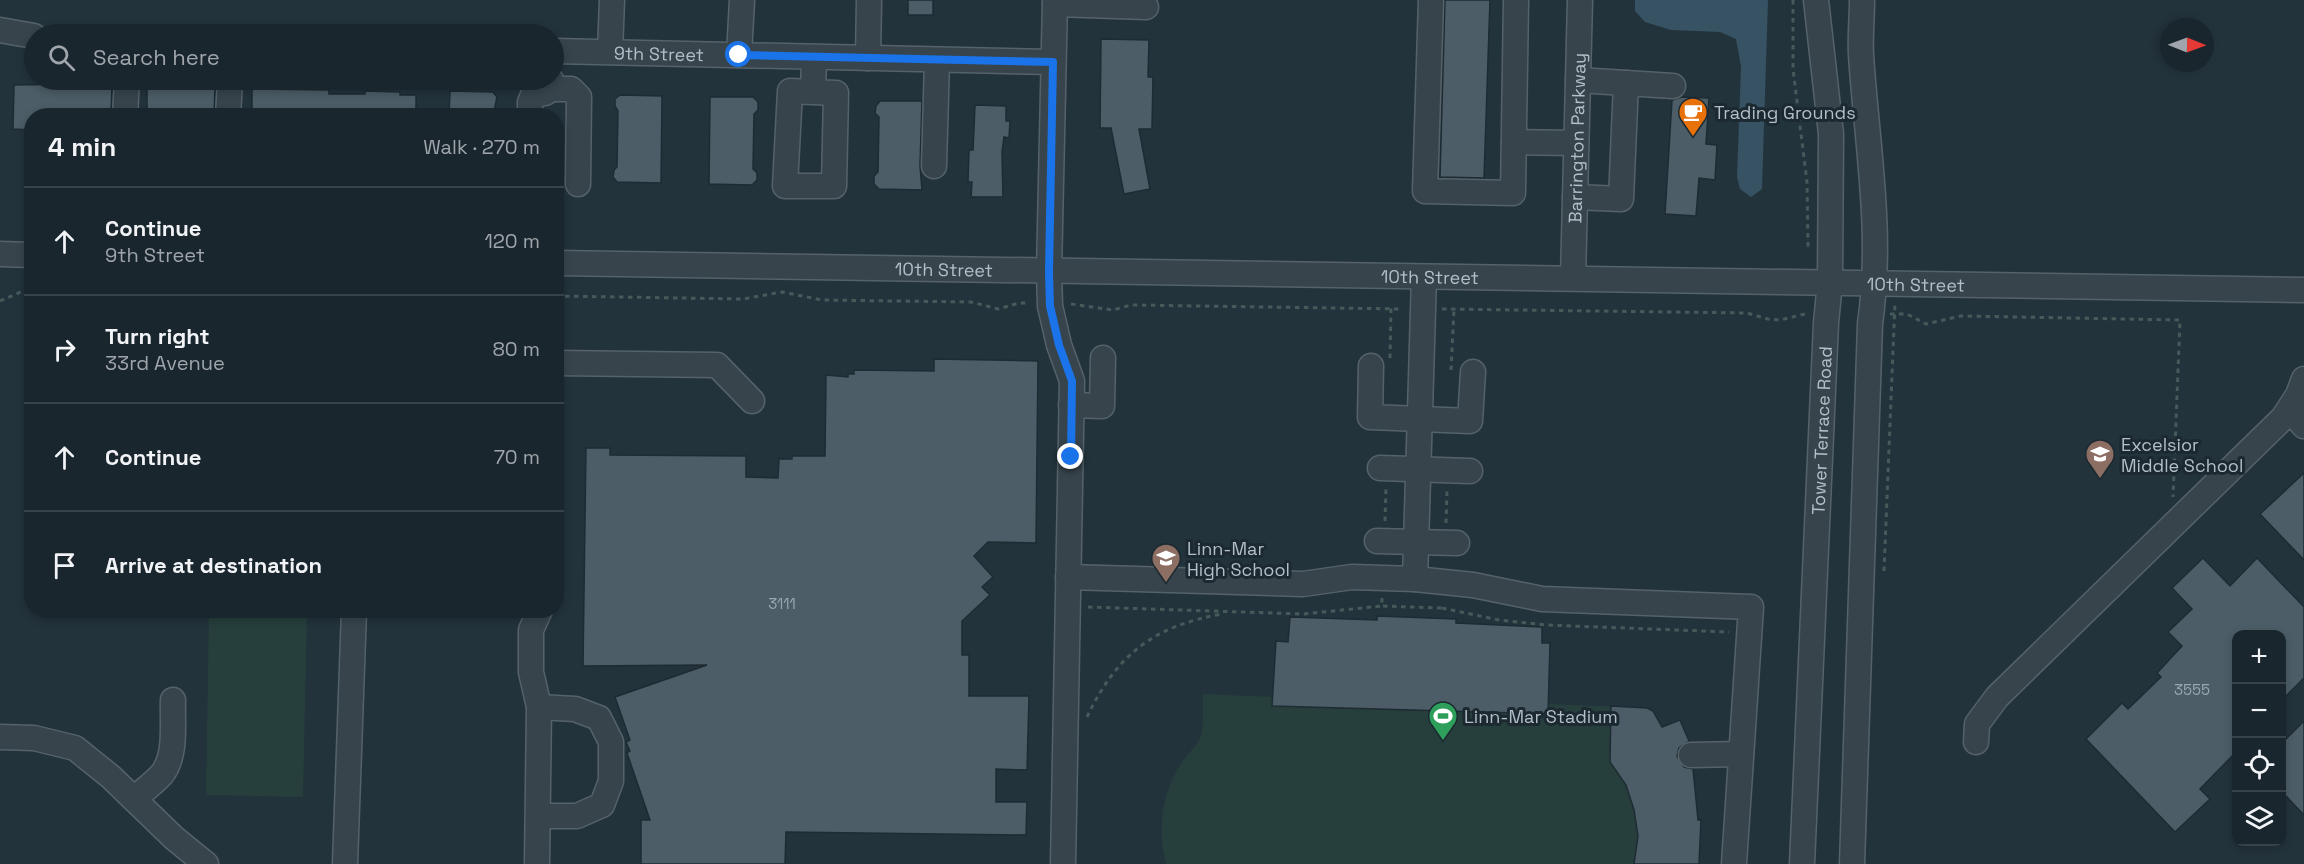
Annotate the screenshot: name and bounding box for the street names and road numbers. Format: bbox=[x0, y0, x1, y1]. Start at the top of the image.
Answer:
street label: 9th Street bbox=[614, 41, 704, 66]
street label: Barrington Parkway bbox=[1563, 53, 1590, 224]
street label: 10th Street bbox=[895, 257, 993, 281]
street label: 10th Street bbox=[1381, 264, 1479, 289]
street label: 10th Street bbox=[1867, 272, 1965, 296]
street label: Tower Terrace Road bbox=[1806, 346, 1836, 515]

